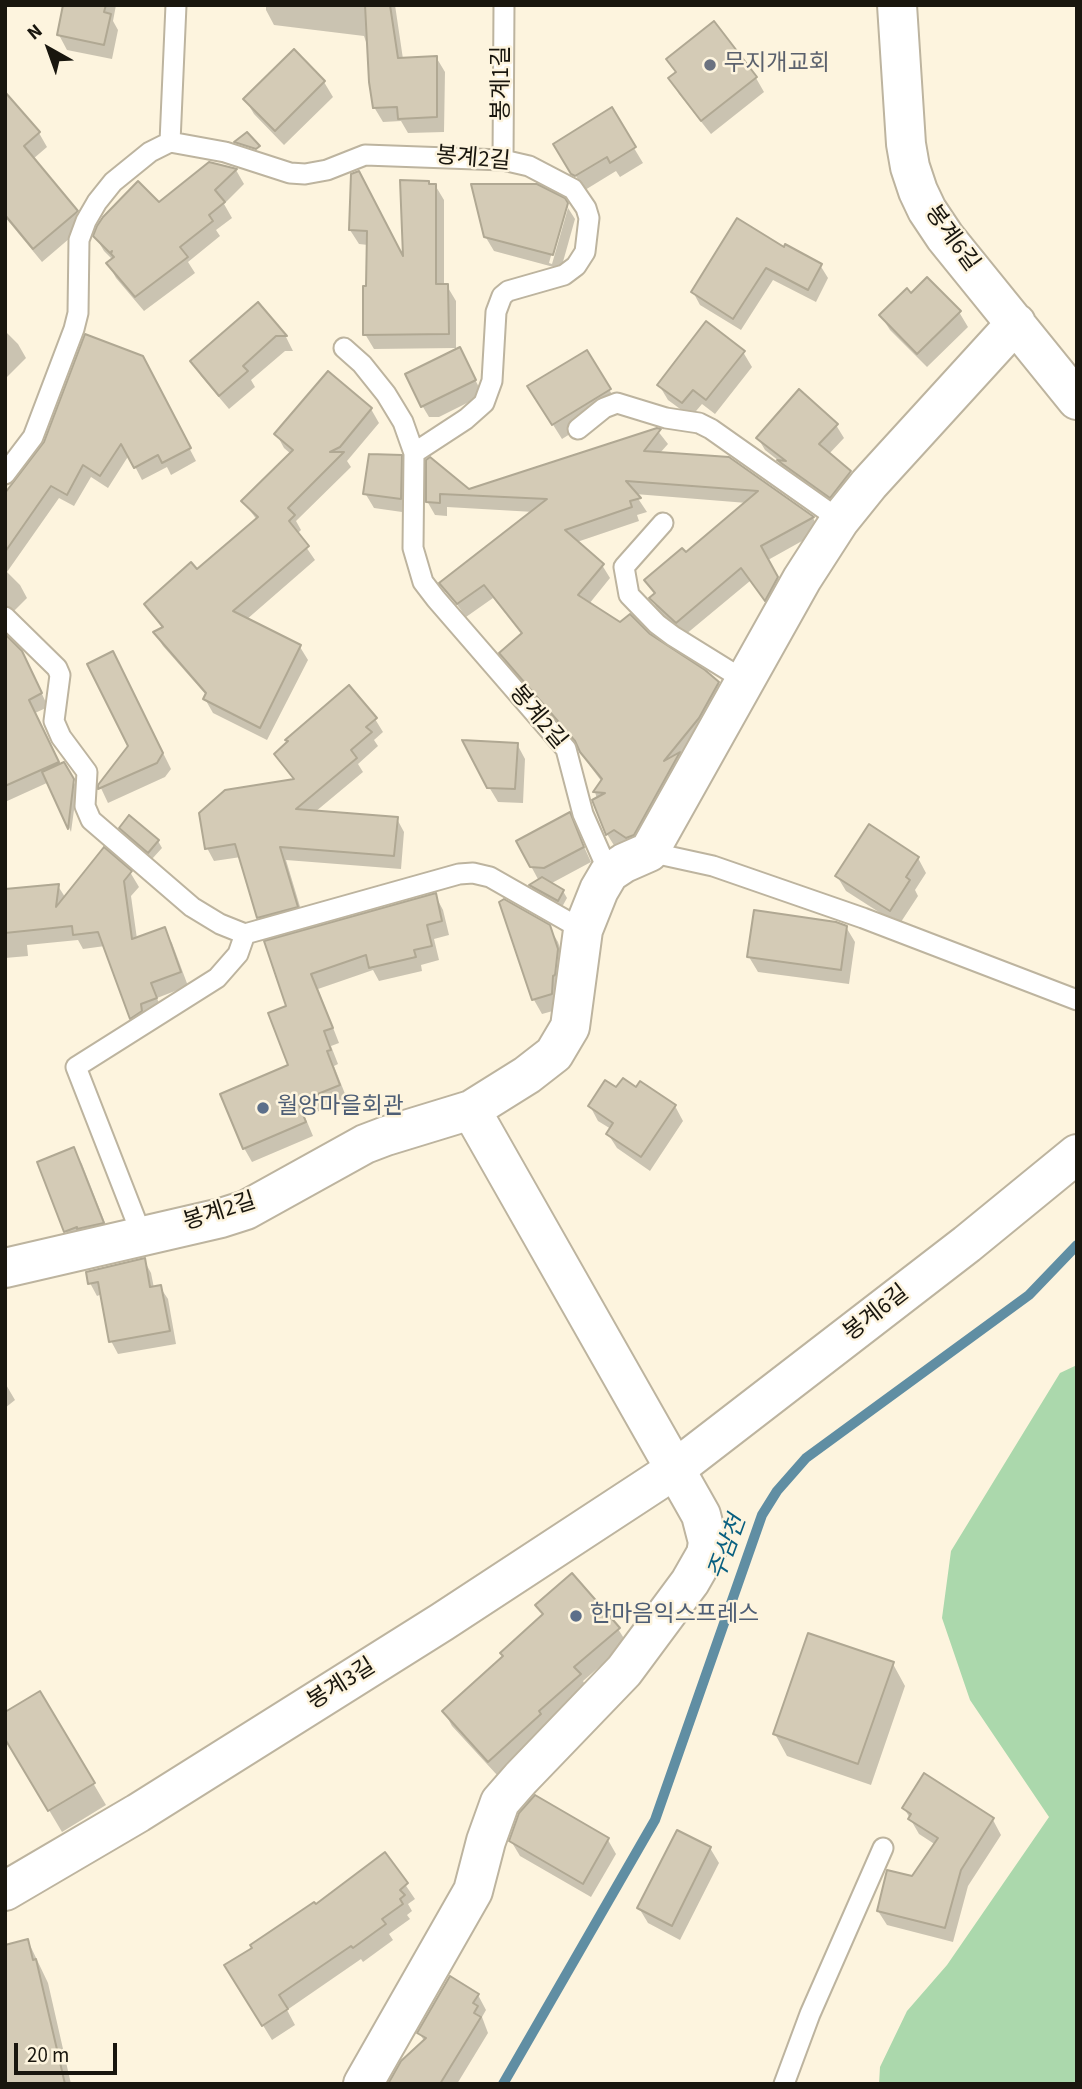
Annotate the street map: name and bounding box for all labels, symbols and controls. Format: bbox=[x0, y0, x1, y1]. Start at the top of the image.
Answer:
north arrow bbox=[14, 14, 84, 84]
text: N bbox=[22, 18, 49, 47]
street label: 봉계1길 bbox=[489, 46, 517, 120]
place label: 무지개교회 bbox=[724, 51, 830, 79]
marker: 무지개교회 bbox=[702, 57, 718, 73]
street label: 봉계2길 bbox=[434, 143, 512, 177]
street label: 봉계6길 bbox=[918, 201, 984, 277]
street label: 봉계2길 bbox=[502, 680, 572, 756]
place label: 월앙마을회관 bbox=[277, 1094, 404, 1122]
marker: 월앙마을회관 bbox=[255, 1100, 271, 1116]
street label: 봉계2길 bbox=[180, 1188, 260, 1238]
street label: 봉계6길 bbox=[839, 1280, 915, 1348]
water label: 주삼천 bbox=[704, 1512, 754, 1584]
place label: 한마음익스프레스 bbox=[590, 1602, 759, 1630]
marker: 한마음익스프레스 bbox=[568, 1608, 584, 1624]
street label: 봉계3길 bbox=[303, 1653, 381, 1717]
scale bar bbox=[18, 2030, 121, 2074]
text: 20 m bbox=[27, 2040, 69, 2070]

